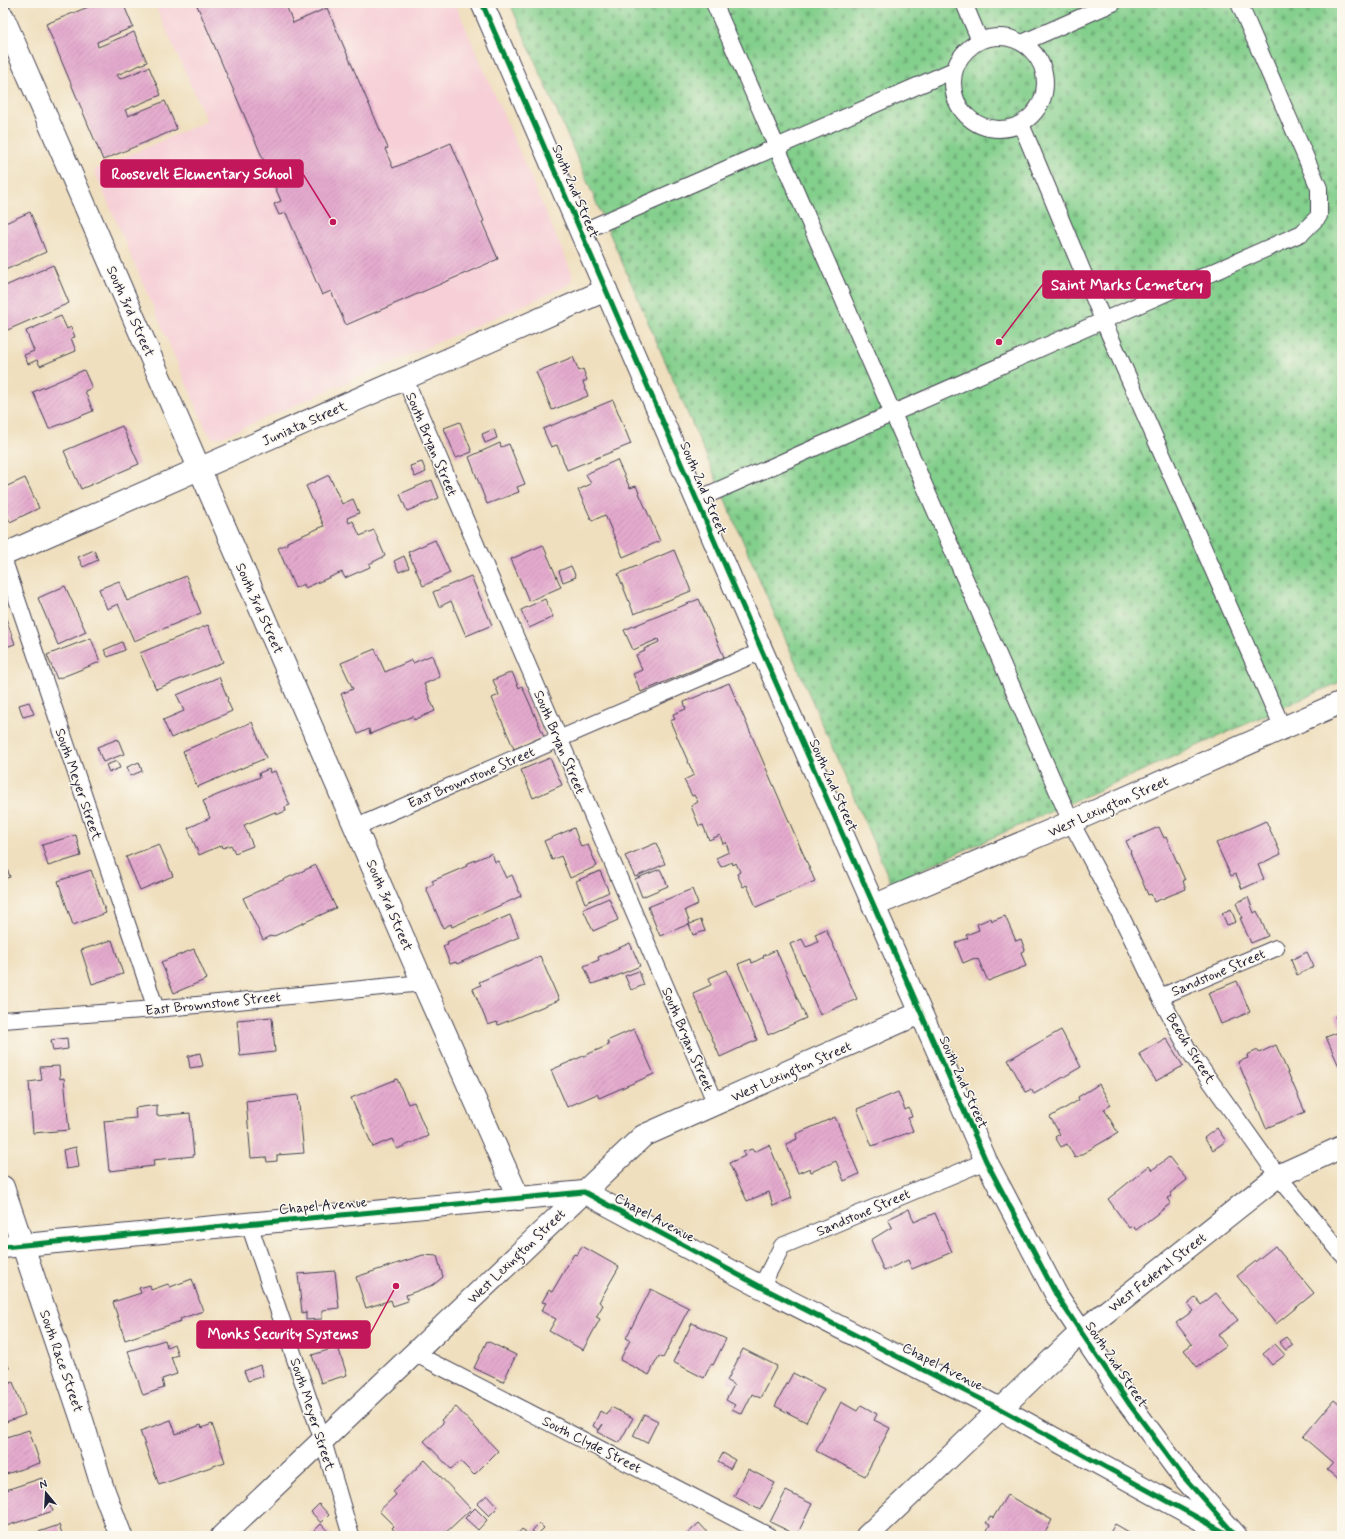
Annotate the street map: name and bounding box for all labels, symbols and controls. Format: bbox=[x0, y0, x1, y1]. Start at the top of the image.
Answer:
street label: South 2nd Street bbox=[547, 142, 603, 241]
callout: Roosevelt Elementary School bbox=[101, 160, 303, 187]
text: Roosevelt Elementary School bbox=[111, 165, 293, 185]
street label: South 3rd Street bbox=[102, 263, 158, 360]
callout: Saint Marks Cemetery bbox=[1043, 271, 1210, 298]
text: Saint Marks Cemetery bbox=[1051, 276, 1203, 296]
street label: South Bryan Street bbox=[401, 390, 461, 499]
street label: Juniata Street bbox=[259, 397, 350, 451]
street label: South 2nd Street bbox=[675, 439, 731, 538]
street label: South 3rd Street bbox=[231, 560, 287, 657]
street label: South Bryan Street bbox=[529, 688, 589, 797]
street label: South Meyer Street bbox=[50, 726, 106, 843]
street label: South 2nd Street bbox=[805, 736, 862, 835]
street label: East Brownstone Street bbox=[405, 743, 538, 813]
street label: West Lexington Street bbox=[1046, 772, 1172, 843]
street label: South 3rd Street bbox=[362, 857, 417, 954]
street label: Sandstone Street bbox=[1169, 945, 1268, 1001]
street label: South Bryan Street bbox=[657, 985, 717, 1094]
street label: East Brownstone Street bbox=[144, 988, 282, 1020]
street label: Beech Street bbox=[1161, 1010, 1219, 1088]
street label: South 2nd Street bbox=[935, 1033, 992, 1132]
street label: West Lexington Street bbox=[729, 1037, 855, 1108]
street label: Sandstone Street bbox=[814, 1185, 913, 1241]
street label: Chapel Avenue bbox=[611, 1189, 698, 1247]
street label: Chapel Avenue bbox=[278, 1193, 369, 1219]
street label: West Lexington Street bbox=[464, 1205, 571, 1310]
street label: West Federal Street bbox=[1105, 1229, 1210, 1317]
street label: South Race Street bbox=[35, 1308, 87, 1415]
street label: South 2nd Street bbox=[1081, 1318, 1152, 1411]
callout: Monks Security Systems bbox=[197, 1321, 370, 1348]
text: Monks Security Systems bbox=[208, 1325, 359, 1345]
street label: Chapel Avenue bbox=[899, 1339, 987, 1395]
street label: South Meyer Street bbox=[285, 1356, 339, 1474]
street label: South Clyde Street bbox=[539, 1412, 644, 1478]
north arrow bbox=[26, 1473, 66, 1513]
text: N bbox=[38, 1477, 49, 1492]

